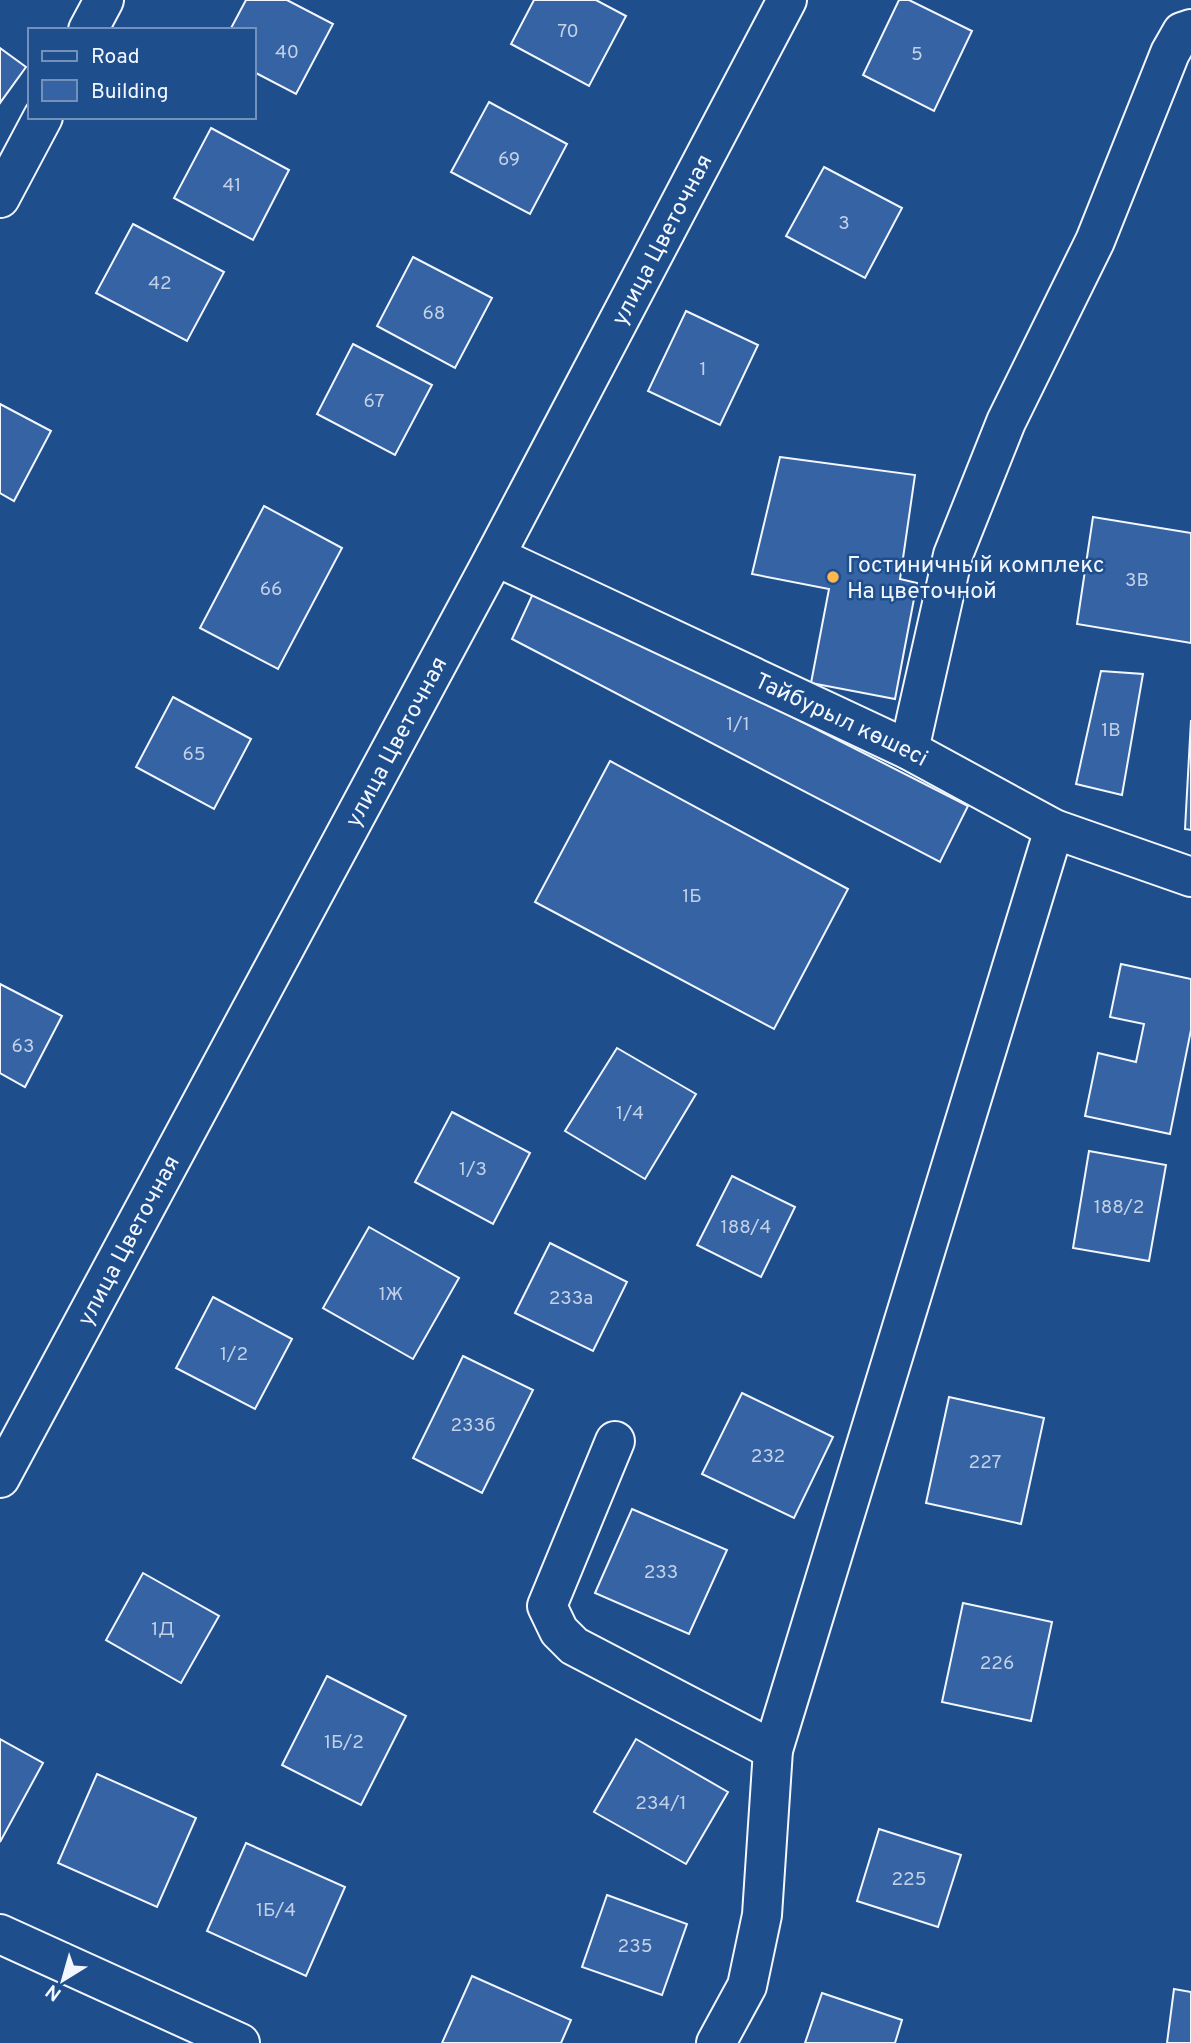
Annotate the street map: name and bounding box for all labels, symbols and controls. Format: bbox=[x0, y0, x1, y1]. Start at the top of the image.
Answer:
house number: 70 bbox=[557, 20, 579, 44]
legend bbox=[28, 28, 256, 119]
house number: 40 bbox=[275, 41, 299, 65]
house number: 5 bbox=[911, 43, 923, 67]
text: Road bbox=[91, 44, 140, 71]
text: Building bbox=[91, 79, 169, 106]
house number: 69 bbox=[498, 148, 520, 172]
street label: улица Цветочная bbox=[607, 150, 720, 331]
house number: 41 bbox=[223, 174, 241, 198]
house number: 3 bbox=[838, 212, 850, 236]
house number: 42 bbox=[148, 272, 172, 296]
house number: 68 bbox=[423, 302, 445, 326]
house number: 1 bbox=[699, 358, 707, 382]
house number: 67 bbox=[364, 390, 385, 414]
place label: Гостиничный комплекс На цветочной bbox=[847, 552, 1105, 607]
marker: Гостиничный комплекс На цветочной bbox=[825, 569, 841, 585]
house number: 3В bbox=[1125, 569, 1149, 593]
house number: 66 bbox=[260, 578, 282, 602]
street label: улица Цветочная bbox=[340, 652, 455, 833]
street label: Тайбурыл көшесі bbox=[749, 668, 932, 774]
house number: 1/1 bbox=[726, 713, 750, 737]
house number: 1В bbox=[1101, 719, 1121, 743]
house number: 65 bbox=[182, 743, 206, 767]
house number: 1Б bbox=[682, 885, 702, 909]
house number: 63 bbox=[12, 1035, 34, 1059]
house number: 1/4 bbox=[616, 1102, 644, 1126]
street label: улица Цветочная bbox=[72, 1151, 188, 1332]
house number: 1/3 bbox=[459, 1158, 487, 1182]
house number: 188/2 bbox=[1094, 1196, 1144, 1220]
house number: 188/4 bbox=[721, 1216, 771, 1240]
house number: 1Ж bbox=[379, 1283, 403, 1307]
house number: 233а bbox=[549, 1287, 593, 1311]
house number: 1/2 bbox=[220, 1343, 248, 1367]
house number: 233б bbox=[450, 1414, 496, 1438]
house number: 232 bbox=[751, 1445, 785, 1469]
house number: 227 bbox=[969, 1451, 1002, 1475]
house number: 233 bbox=[644, 1561, 678, 1585]
house number: 1Д bbox=[151, 1618, 175, 1642]
house number: 226 bbox=[980, 1652, 1014, 1676]
house number: 1Б/2 bbox=[324, 1731, 364, 1755]
house number: 234/1 bbox=[635, 1792, 687, 1816]
house number: 225 bbox=[891, 1868, 927, 1892]
house number: 1Б/4 bbox=[256, 1899, 296, 1923]
house number: 235 bbox=[618, 1935, 652, 1959]
north arrow bbox=[28, 1945, 98, 2015]
text: N bbox=[41, 1978, 67, 2006]

